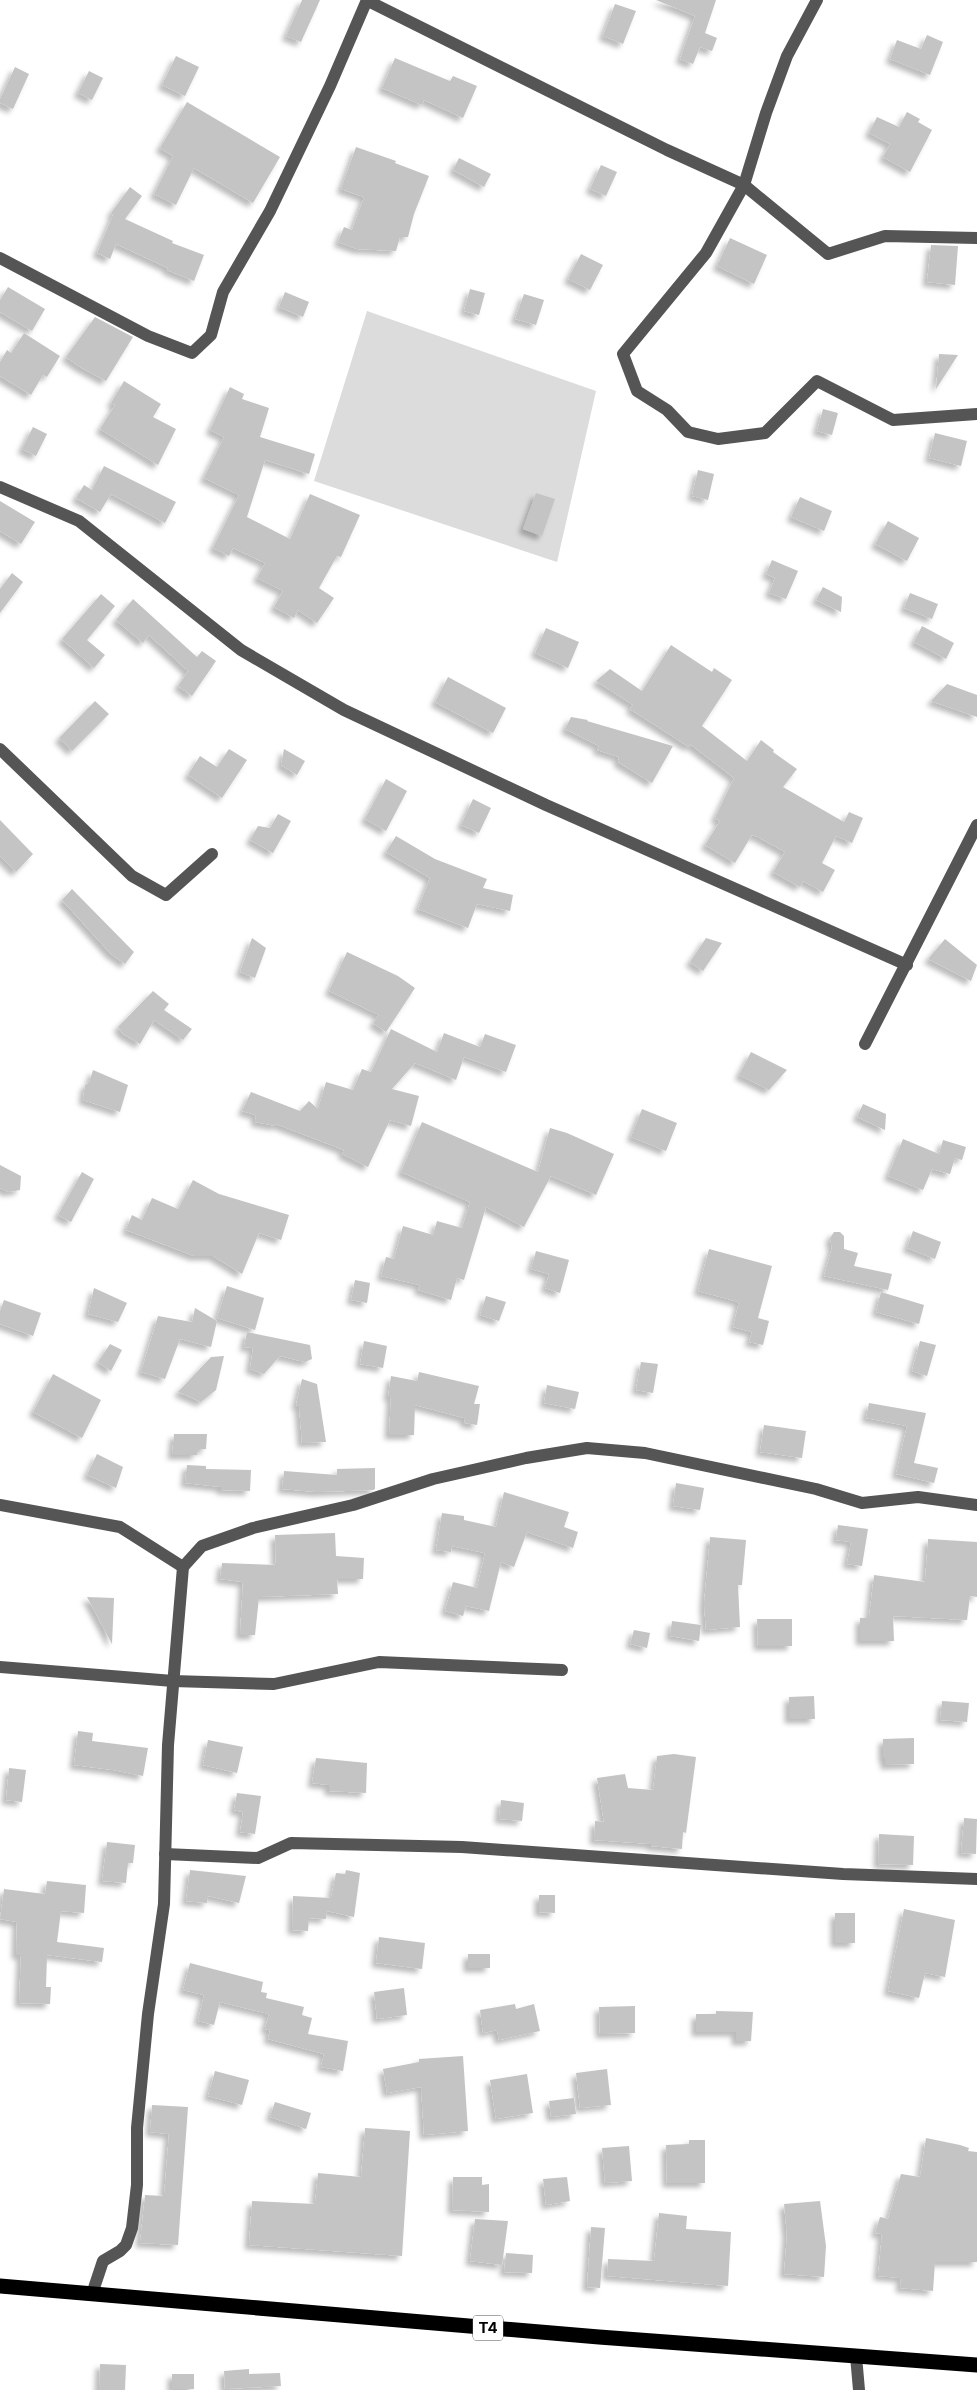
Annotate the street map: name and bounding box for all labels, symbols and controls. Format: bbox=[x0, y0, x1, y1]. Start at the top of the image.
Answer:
road number: T4 bbox=[473, 2316, 503, 2340]

